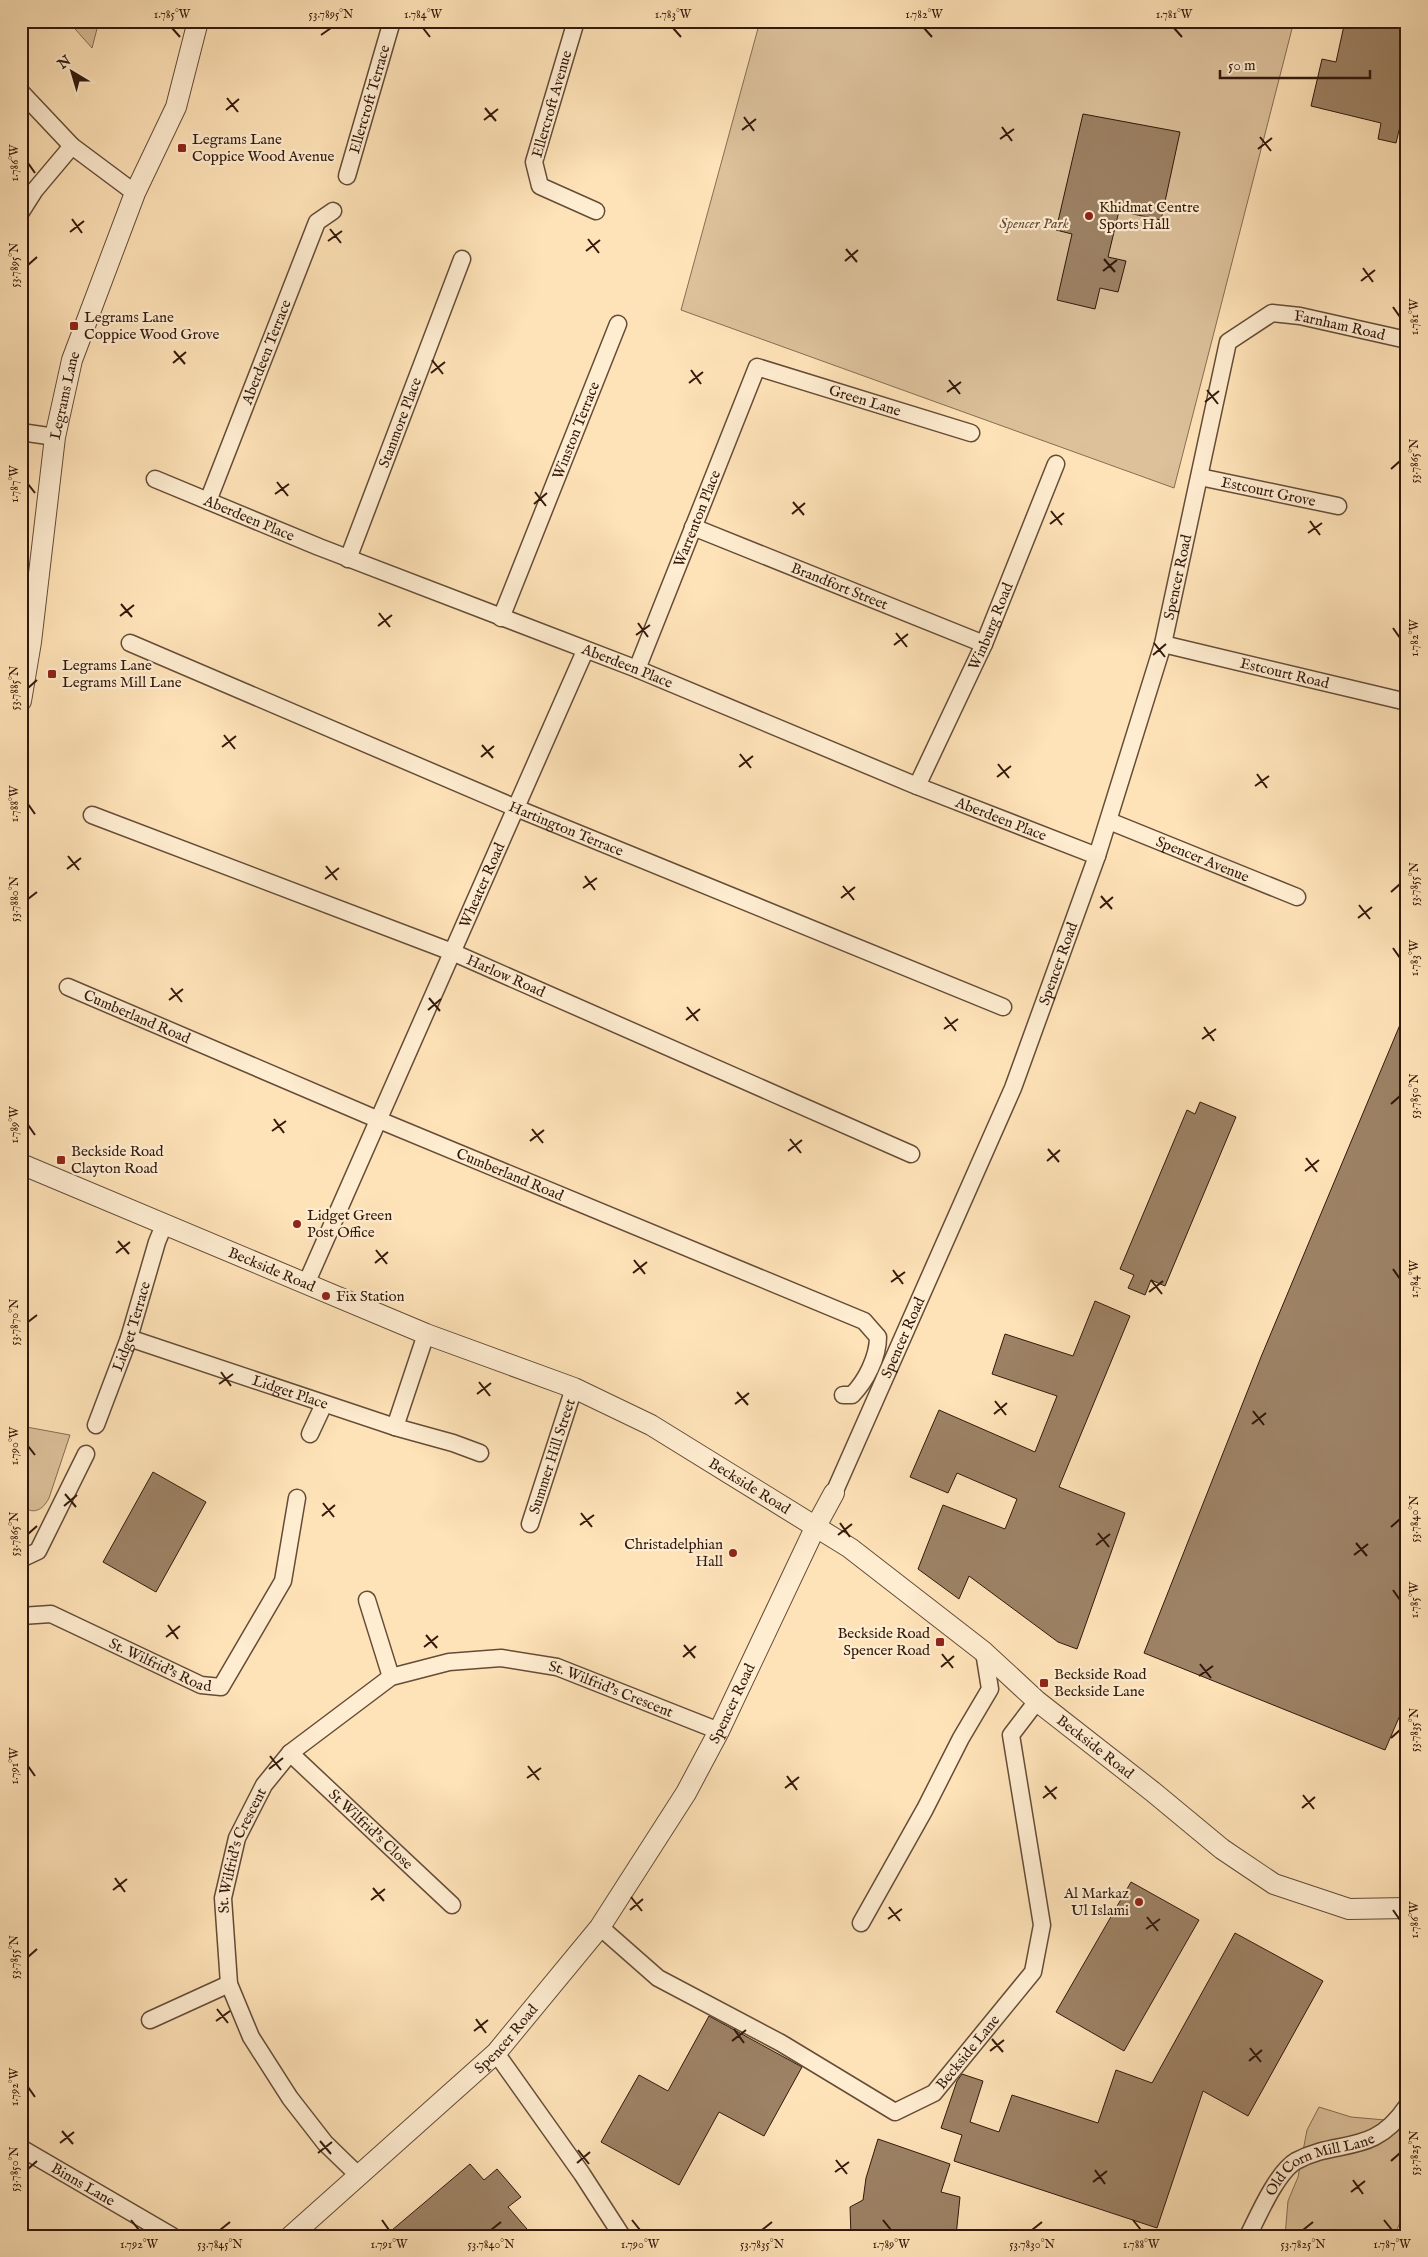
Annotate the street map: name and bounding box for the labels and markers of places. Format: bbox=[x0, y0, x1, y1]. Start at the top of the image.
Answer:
place label: Legrams Lane Coppice Wood Avenue bbox=[192, 130, 334, 166]
marker: Legrams Lane Coppice Wood Avenue bbox=[176, 142, 188, 154]
place label: Khidmat Centre Sports Hall bbox=[1099, 198, 1199, 234]
marker: Khidmat Centre Sports Hall bbox=[1083, 210, 1095, 222]
place label: Legrams Lane Coppice Wood Grove bbox=[84, 308, 219, 344]
marker: Legrams Lane Coppice Wood Grove bbox=[68, 320, 80, 332]
place label: Legrams Lane Legrams Mill Lane bbox=[62, 656, 182, 692]
marker: Legrams Lane Legrams Mill Lane bbox=[46, 668, 58, 680]
place label: Beckside Road Clayton Road bbox=[71, 1142, 165, 1178]
marker: Beckside Road Clayton Road bbox=[55, 1154, 67, 1166]
place label: Lidget Green Post Office bbox=[307, 1206, 392, 1242]
marker: Lidget Green Post Office bbox=[291, 1218, 303, 1230]
place label: Fix Station bbox=[336, 1287, 405, 1306]
marker: Fix Station bbox=[320, 1290, 332, 1302]
place label: Christadelphian Hall bbox=[624, 1535, 724, 1571]
marker: Christadelphian Hall bbox=[727, 1547, 739, 1559]
place label: Beckside Road Spencer Road bbox=[837, 1624, 931, 1660]
marker: Beckside Road Spencer Road bbox=[934, 1636, 946, 1648]
place label: Beckside Road Beckside Lane bbox=[1054, 1665, 1148, 1701]
marker: Beckside Road Beckside Lane bbox=[1038, 1677, 1050, 1689]
place label: Al Markaz Ul Islami bbox=[1063, 1884, 1129, 1920]
marker: Al Markaz Ul Islami bbox=[1133, 1896, 1145, 1908]

